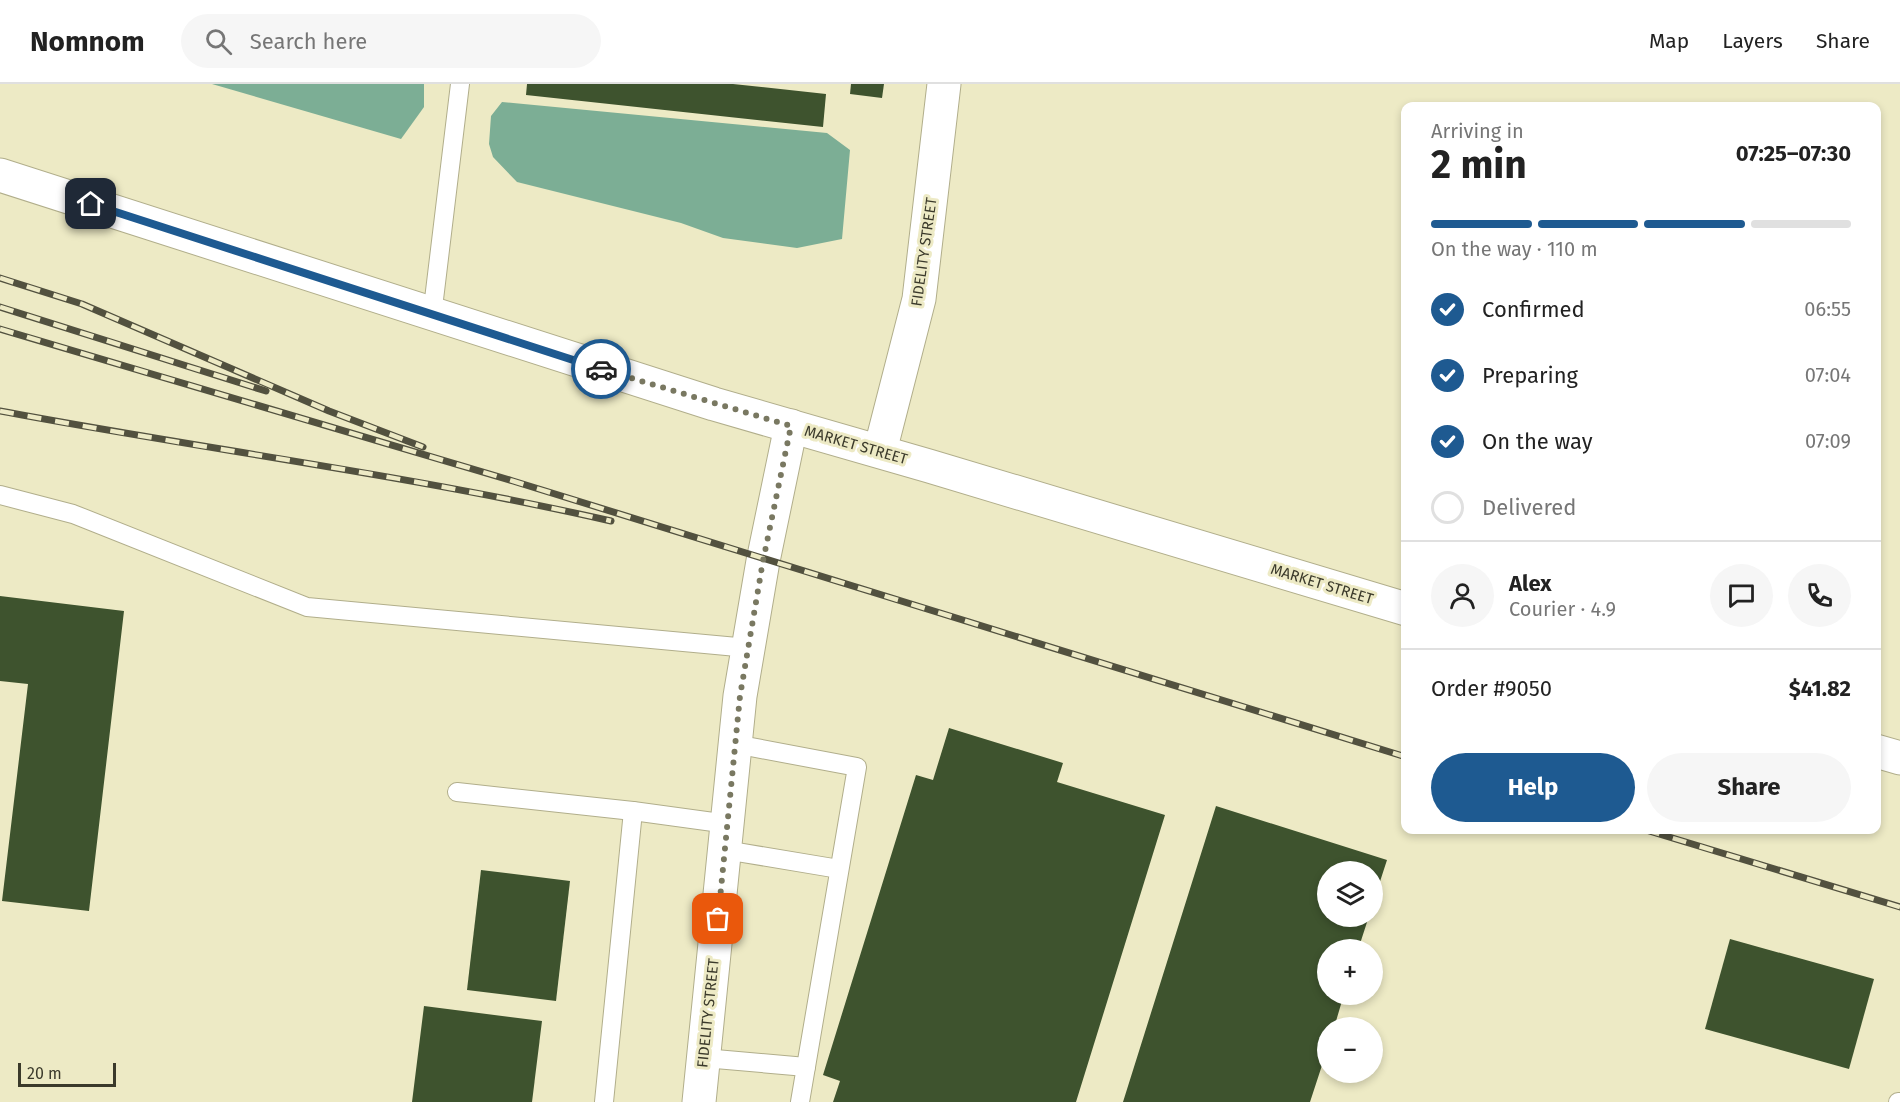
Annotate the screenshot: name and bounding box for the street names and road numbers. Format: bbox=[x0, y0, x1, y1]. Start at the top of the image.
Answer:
street label: FIDELITY STREET bbox=[907, 196, 941, 308]
street label: MARKET STREET bbox=[802, 422, 910, 468]
street label: MARKET STREET bbox=[1268, 560, 1376, 608]
street label: FIDELITY STREET bbox=[693, 957, 723, 1069]

